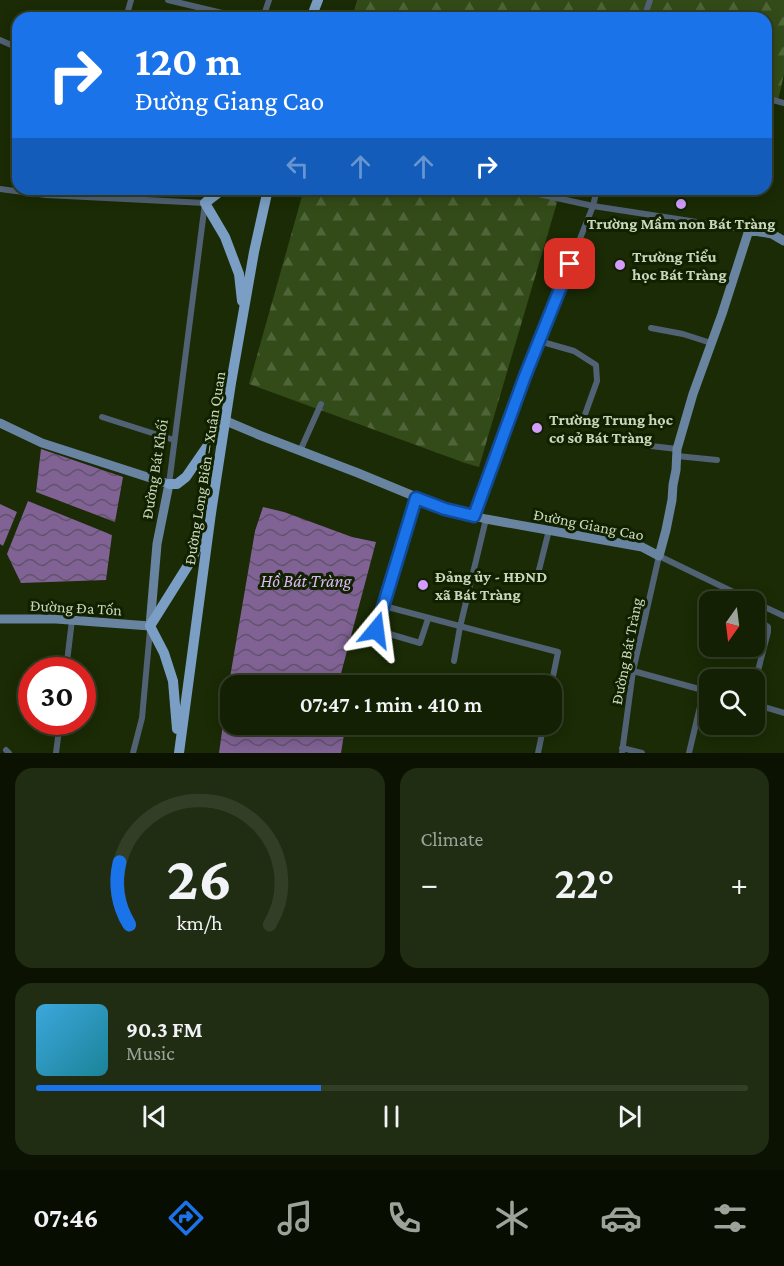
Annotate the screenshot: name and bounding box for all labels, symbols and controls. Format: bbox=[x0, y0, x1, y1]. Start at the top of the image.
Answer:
icon: right bbox=[36, 36, 114, 114]
text: 120 m bbox=[135, 37, 241, 84]
text: Đường Giang Cao bbox=[135, 86, 324, 116]
icon: left bbox=[281, 150, 314, 183]
icon: ahead bbox=[344, 150, 377, 183]
icon: ahead bbox=[407, 150, 440, 183]
icon: right bbox=[470, 150, 503, 183]
marker: Trường Mầm non Bát Tràng bbox=[674, 197, 688, 211]
place label: Trường Mầm non Bát Tràng bbox=[587, 215, 775, 232]
pin bbox=[544, 238, 595, 289]
icon: arrive bbox=[553, 247, 586, 280]
place label: Trường Tiểu học Bát Tràng bbox=[632, 248, 727, 283]
marker: Trường Tiểu học Bát Tràng bbox=[613, 258, 627, 272]
street label: Đường Long Biên – Xuân Quan bbox=[181, 370, 229, 566]
place label: Trường Trung học cơ sở Bát Tràng bbox=[549, 411, 673, 446]
street label: Đường Bát Khối bbox=[138, 418, 172, 520]
marker: Trường Trung học cơ sở Bát Tràng bbox=[530, 421, 544, 435]
street label: Đường Giang Cao bbox=[532, 505, 646, 545]
place label: Đảng ủy - HĐND xã Bát Tràng bbox=[435, 568, 547, 603]
water label: Hồ Bát Tràng bbox=[260, 571, 353, 591]
marker: Đảng ủy - HĐND xã Bát Tràng bbox=[416, 578, 430, 592]
north arrow bbox=[699, 591, 765, 657]
map controls bbox=[699, 591, 765, 735]
street label: Đường Bát Tràng bbox=[608, 596, 646, 706]
street label: Đường Đa Tốn bbox=[30, 597, 123, 619]
position arrow bbox=[344, 598, 408, 662]
speed limit sign: 30 bbox=[18, 657, 96, 735]
button: search bbox=[699, 669, 765, 735]
text: 07:47 · 1 min · 410 m bbox=[300, 692, 482, 717]
text: Climate bbox=[421, 828, 483, 850]
text: 26 bbox=[167, 843, 233, 912]
text: 22° bbox=[554, 858, 614, 908]
text: − bbox=[421, 865, 438, 902]
text: + bbox=[731, 865, 748, 902]
text: km/h bbox=[177, 911, 223, 935]
text: 90.3 FM bbox=[126, 1017, 203, 1042]
text: Music bbox=[126, 1042, 175, 1064]
icon: previous bbox=[138, 1100, 171, 1133]
icon: pause bbox=[375, 1100, 408, 1133]
icon: next bbox=[613, 1100, 646, 1133]
icon: directions bbox=[165, 1197, 207, 1239]
icon: music bbox=[274, 1197, 316, 1239]
icon: phone bbox=[383, 1197, 425, 1239]
icon: climate bbox=[491, 1197, 533, 1239]
icon: car bbox=[600, 1197, 642, 1239]
icon: filters bbox=[709, 1197, 751, 1239]
text: 07:46 bbox=[33, 1203, 98, 1233]

